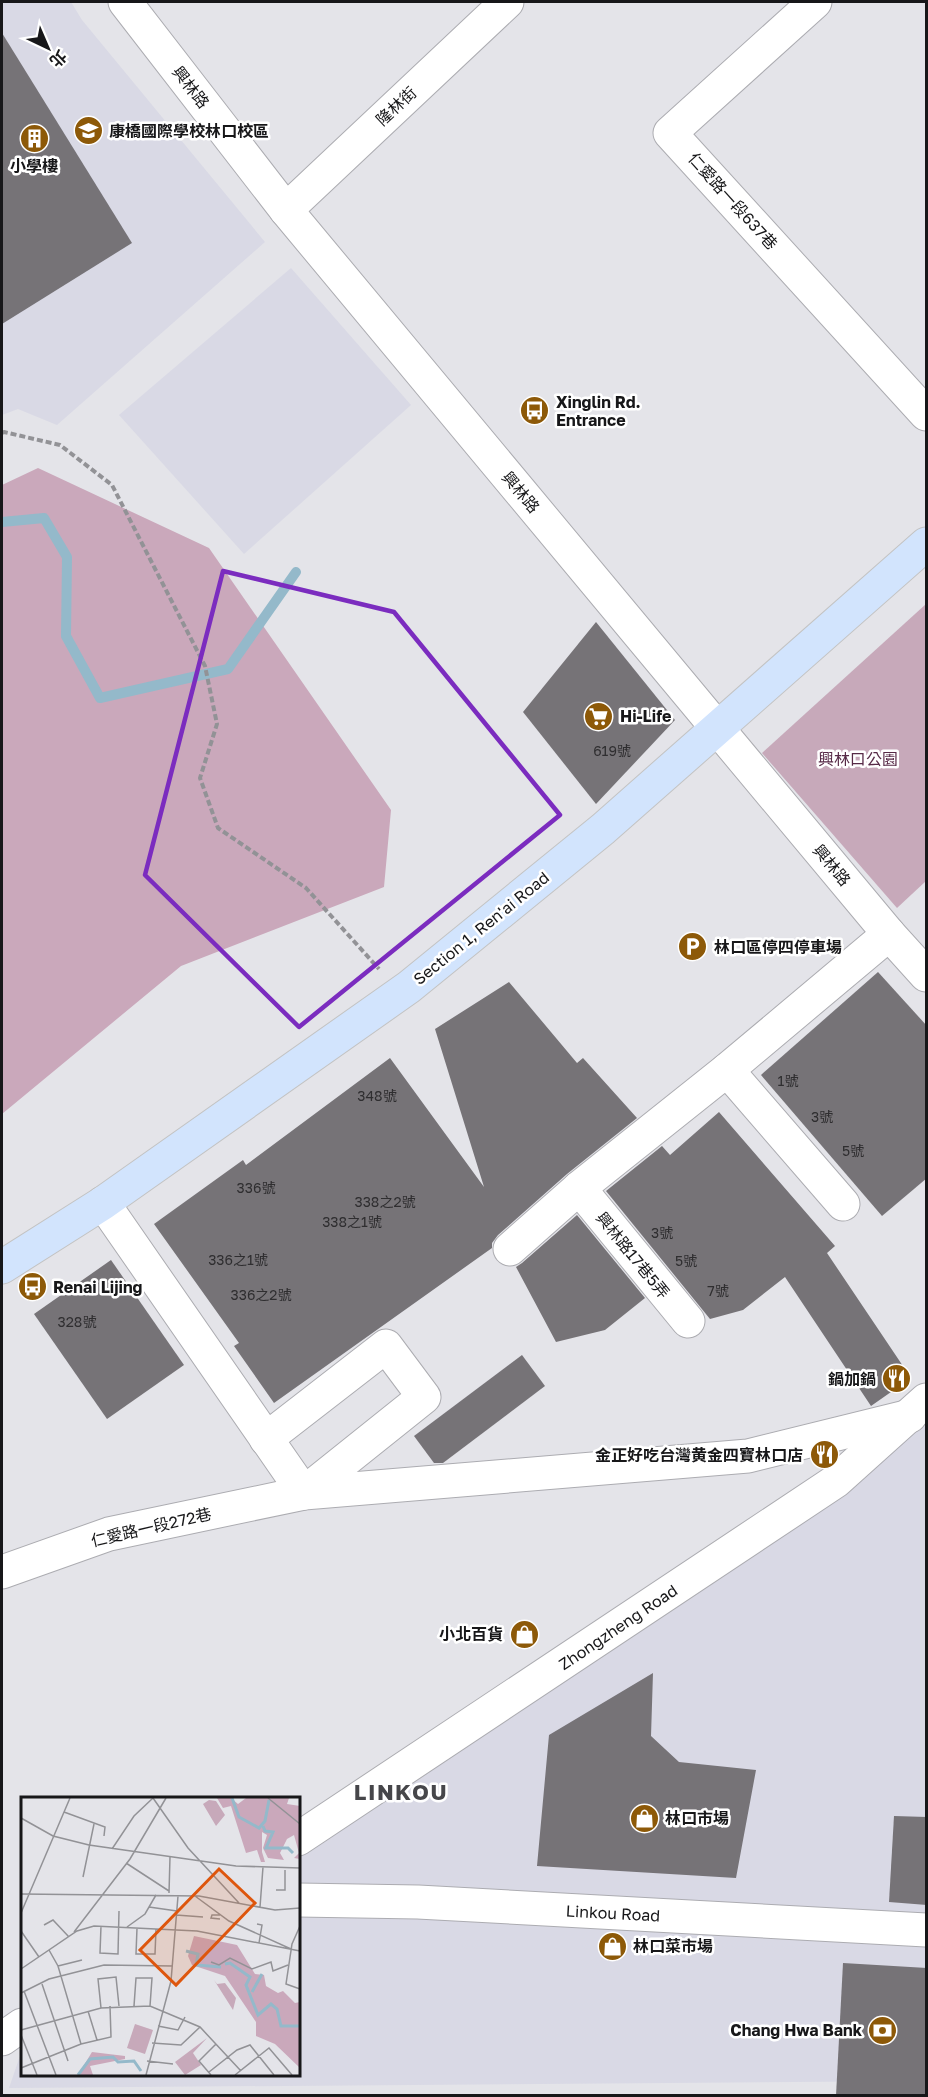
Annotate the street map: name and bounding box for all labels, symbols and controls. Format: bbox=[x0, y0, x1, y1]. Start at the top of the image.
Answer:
north arrow bbox=[18, 18, 78, 78]
text: 北 bbox=[46, 46, 71, 72]
street label: 興林路 bbox=[168, 62, 214, 112]
street label: 隆林街 bbox=[372, 82, 420, 130]
school or university icon: 康橋國際學校林口校區 bbox=[72, 115, 104, 147]
place label: 康橋國際學校林口校區 bbox=[109, 121, 269, 141]
building icon: 小學樓 bbox=[18, 122, 50, 154]
street label: 仁愛路一段637巷 bbox=[684, 148, 782, 254]
place label: 小學樓 bbox=[10, 156, 58, 176]
place label: Xinglin Rd. Entrance bbox=[556, 392, 641, 430]
bus stop icon: Xinglin Rd. Entrance bbox=[519, 395, 551, 427]
street label: 興林路 bbox=[498, 467, 544, 517]
supermarket icon: Hi-Life bbox=[583, 700, 615, 732]
place label: Hi-Life bbox=[620, 706, 671, 726]
house number: 619號 bbox=[593, 742, 631, 759]
park label: 興林口公園 bbox=[818, 749, 898, 769]
street label: 興林路 bbox=[809, 840, 855, 890]
street label: Section 1, Ren'ai Road bbox=[409, 867, 553, 989]
parking icon: 林口區停四停車場 bbox=[677, 931, 709, 963]
place label: 林口區停四停車場 bbox=[714, 937, 842, 957]
house number: 1號 bbox=[778, 1072, 798, 1089]
house number: 348號 bbox=[357, 1087, 397, 1104]
house number: 3號 bbox=[811, 1108, 833, 1125]
house number: 5號 bbox=[842, 1142, 864, 1159]
house number: 336號 bbox=[237, 1179, 275, 1196]
house number: 338之2號 bbox=[354, 1193, 416, 1210]
street label: 興林路17巷5弄 bbox=[592, 1208, 674, 1302]
house number: 338之1號 bbox=[322, 1213, 382, 1230]
house number: 3號 bbox=[651, 1224, 673, 1241]
house number: 336之1號 bbox=[208, 1251, 268, 1268]
house number: 5號 bbox=[675, 1252, 697, 1269]
bus stop icon: Renai Lijing bbox=[16, 1271, 48, 1303]
place label: Renai Lijing bbox=[53, 1277, 143, 1297]
house number: 7號 bbox=[707, 1282, 729, 1299]
house number: 336之2號 bbox=[231, 1286, 291, 1303]
house number: 328號 bbox=[58, 1313, 96, 1330]
restaurant icon: 鍋加鍋 bbox=[881, 1363, 913, 1395]
place label: 鍋加鍋 bbox=[828, 1369, 876, 1389]
restaurant icon: 金正好吃台灣黄金四寶林口店 bbox=[808, 1439, 840, 1471]
place label: 金正好吃台灣黄金四寶林口店 bbox=[595, 1445, 803, 1465]
street label: 仁愛路一段272巷 bbox=[89, 1503, 213, 1551]
street label: Zhongzheng Road bbox=[555, 1580, 681, 1674]
shop icon: 小北百貨 bbox=[508, 1618, 540, 1650]
place label: 小北百貨 bbox=[439, 1624, 503, 1644]
district label: LINKOU bbox=[354, 1778, 448, 1805]
inset map bbox=[21, 1797, 300, 2076]
shop icon: 林口市場 bbox=[628, 1802, 660, 1834]
place label: 林口市場 bbox=[665, 1808, 729, 1828]
street label: Linkou Road bbox=[565, 1901, 661, 1925]
shop icon: 林口菜市場 bbox=[596, 1930, 628, 1962]
place label: 林口菜市場 bbox=[633, 1936, 713, 1956]
bank icon: Chang Hwa Bank bbox=[867, 2014, 899, 2046]
place label: Chang Hwa Bank bbox=[730, 2020, 863, 2040]

